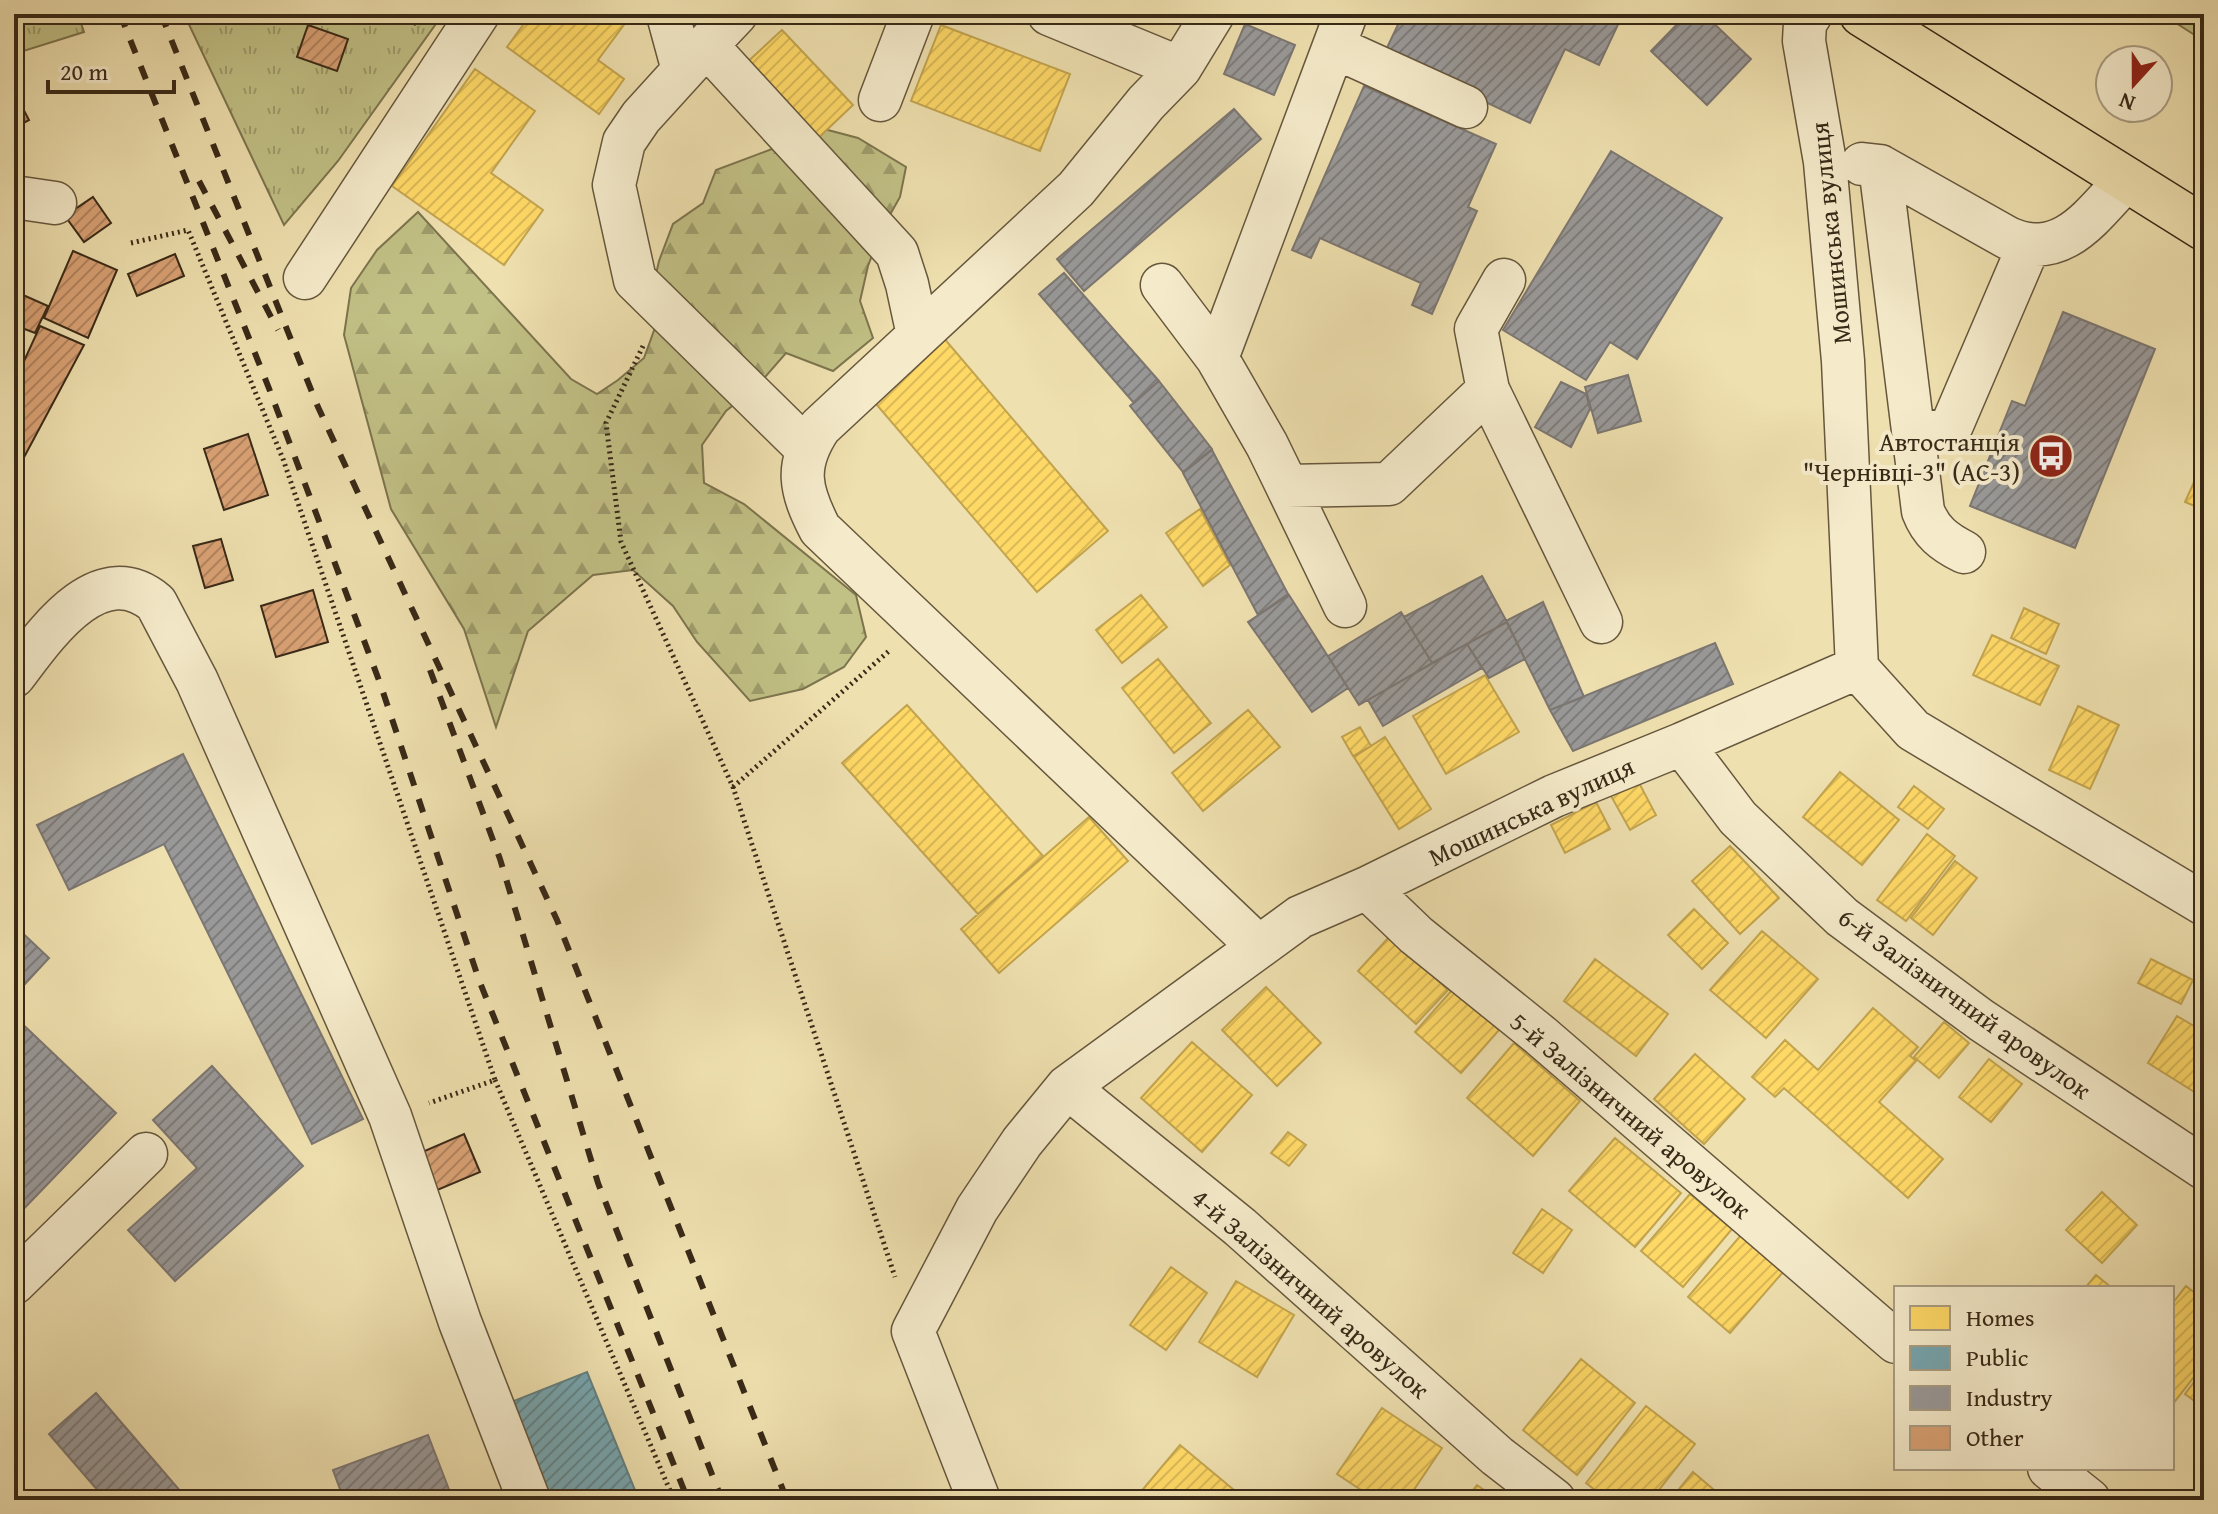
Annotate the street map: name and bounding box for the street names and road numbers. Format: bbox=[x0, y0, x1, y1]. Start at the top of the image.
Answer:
street label: Мошинська вулиця bbox=[1799, 120, 1861, 346]
street label: Мошинська вулиця bbox=[1422, 746, 1640, 876]
street label: 6-й Залізничний аровулок bbox=[1830, 898, 2100, 1108]
street label: 5-й Залізничний аровулок bbox=[1502, 1002, 1760, 1228]
street label: 4-й Залізничний аровулок bbox=[1183, 1178, 1439, 1408]

